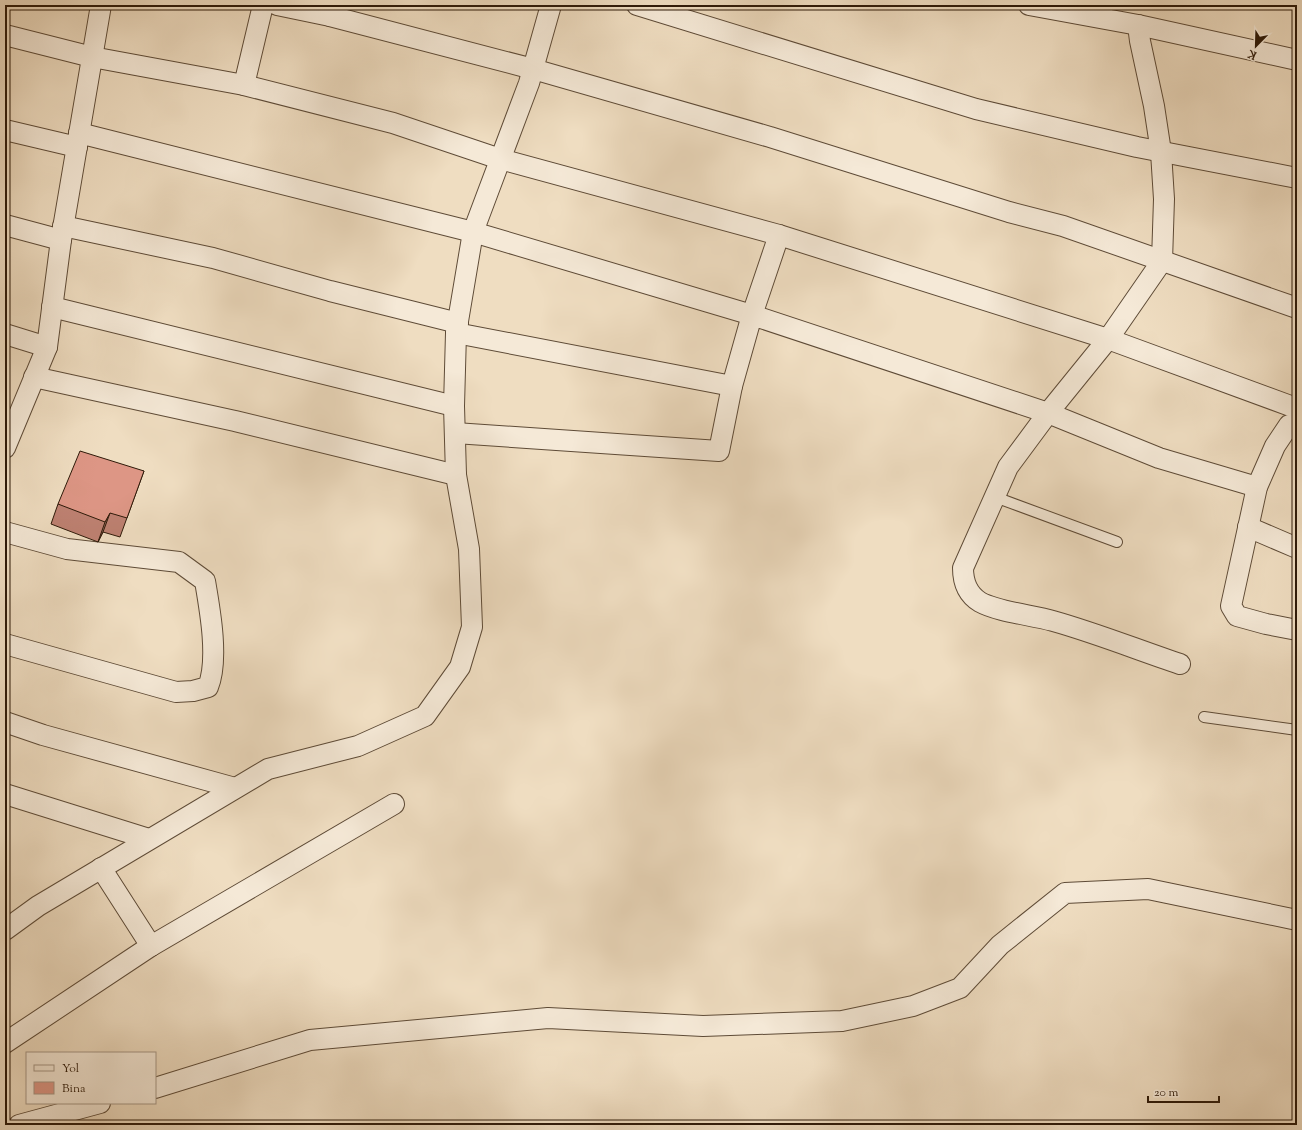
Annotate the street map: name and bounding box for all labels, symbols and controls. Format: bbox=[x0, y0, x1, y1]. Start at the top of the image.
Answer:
north arrow bbox=[1236, 26, 1276, 66]
text: K bbox=[1246, 45, 1260, 64]
legend bbox=[26, 1052, 156, 1104]
text: Yol bbox=[62, 1060, 80, 1078]
scale bar bbox=[1148, 1078, 1219, 1104]
text: Bina bbox=[62, 1080, 86, 1098]
text: 20 m bbox=[1154, 1084, 1179, 1102]

